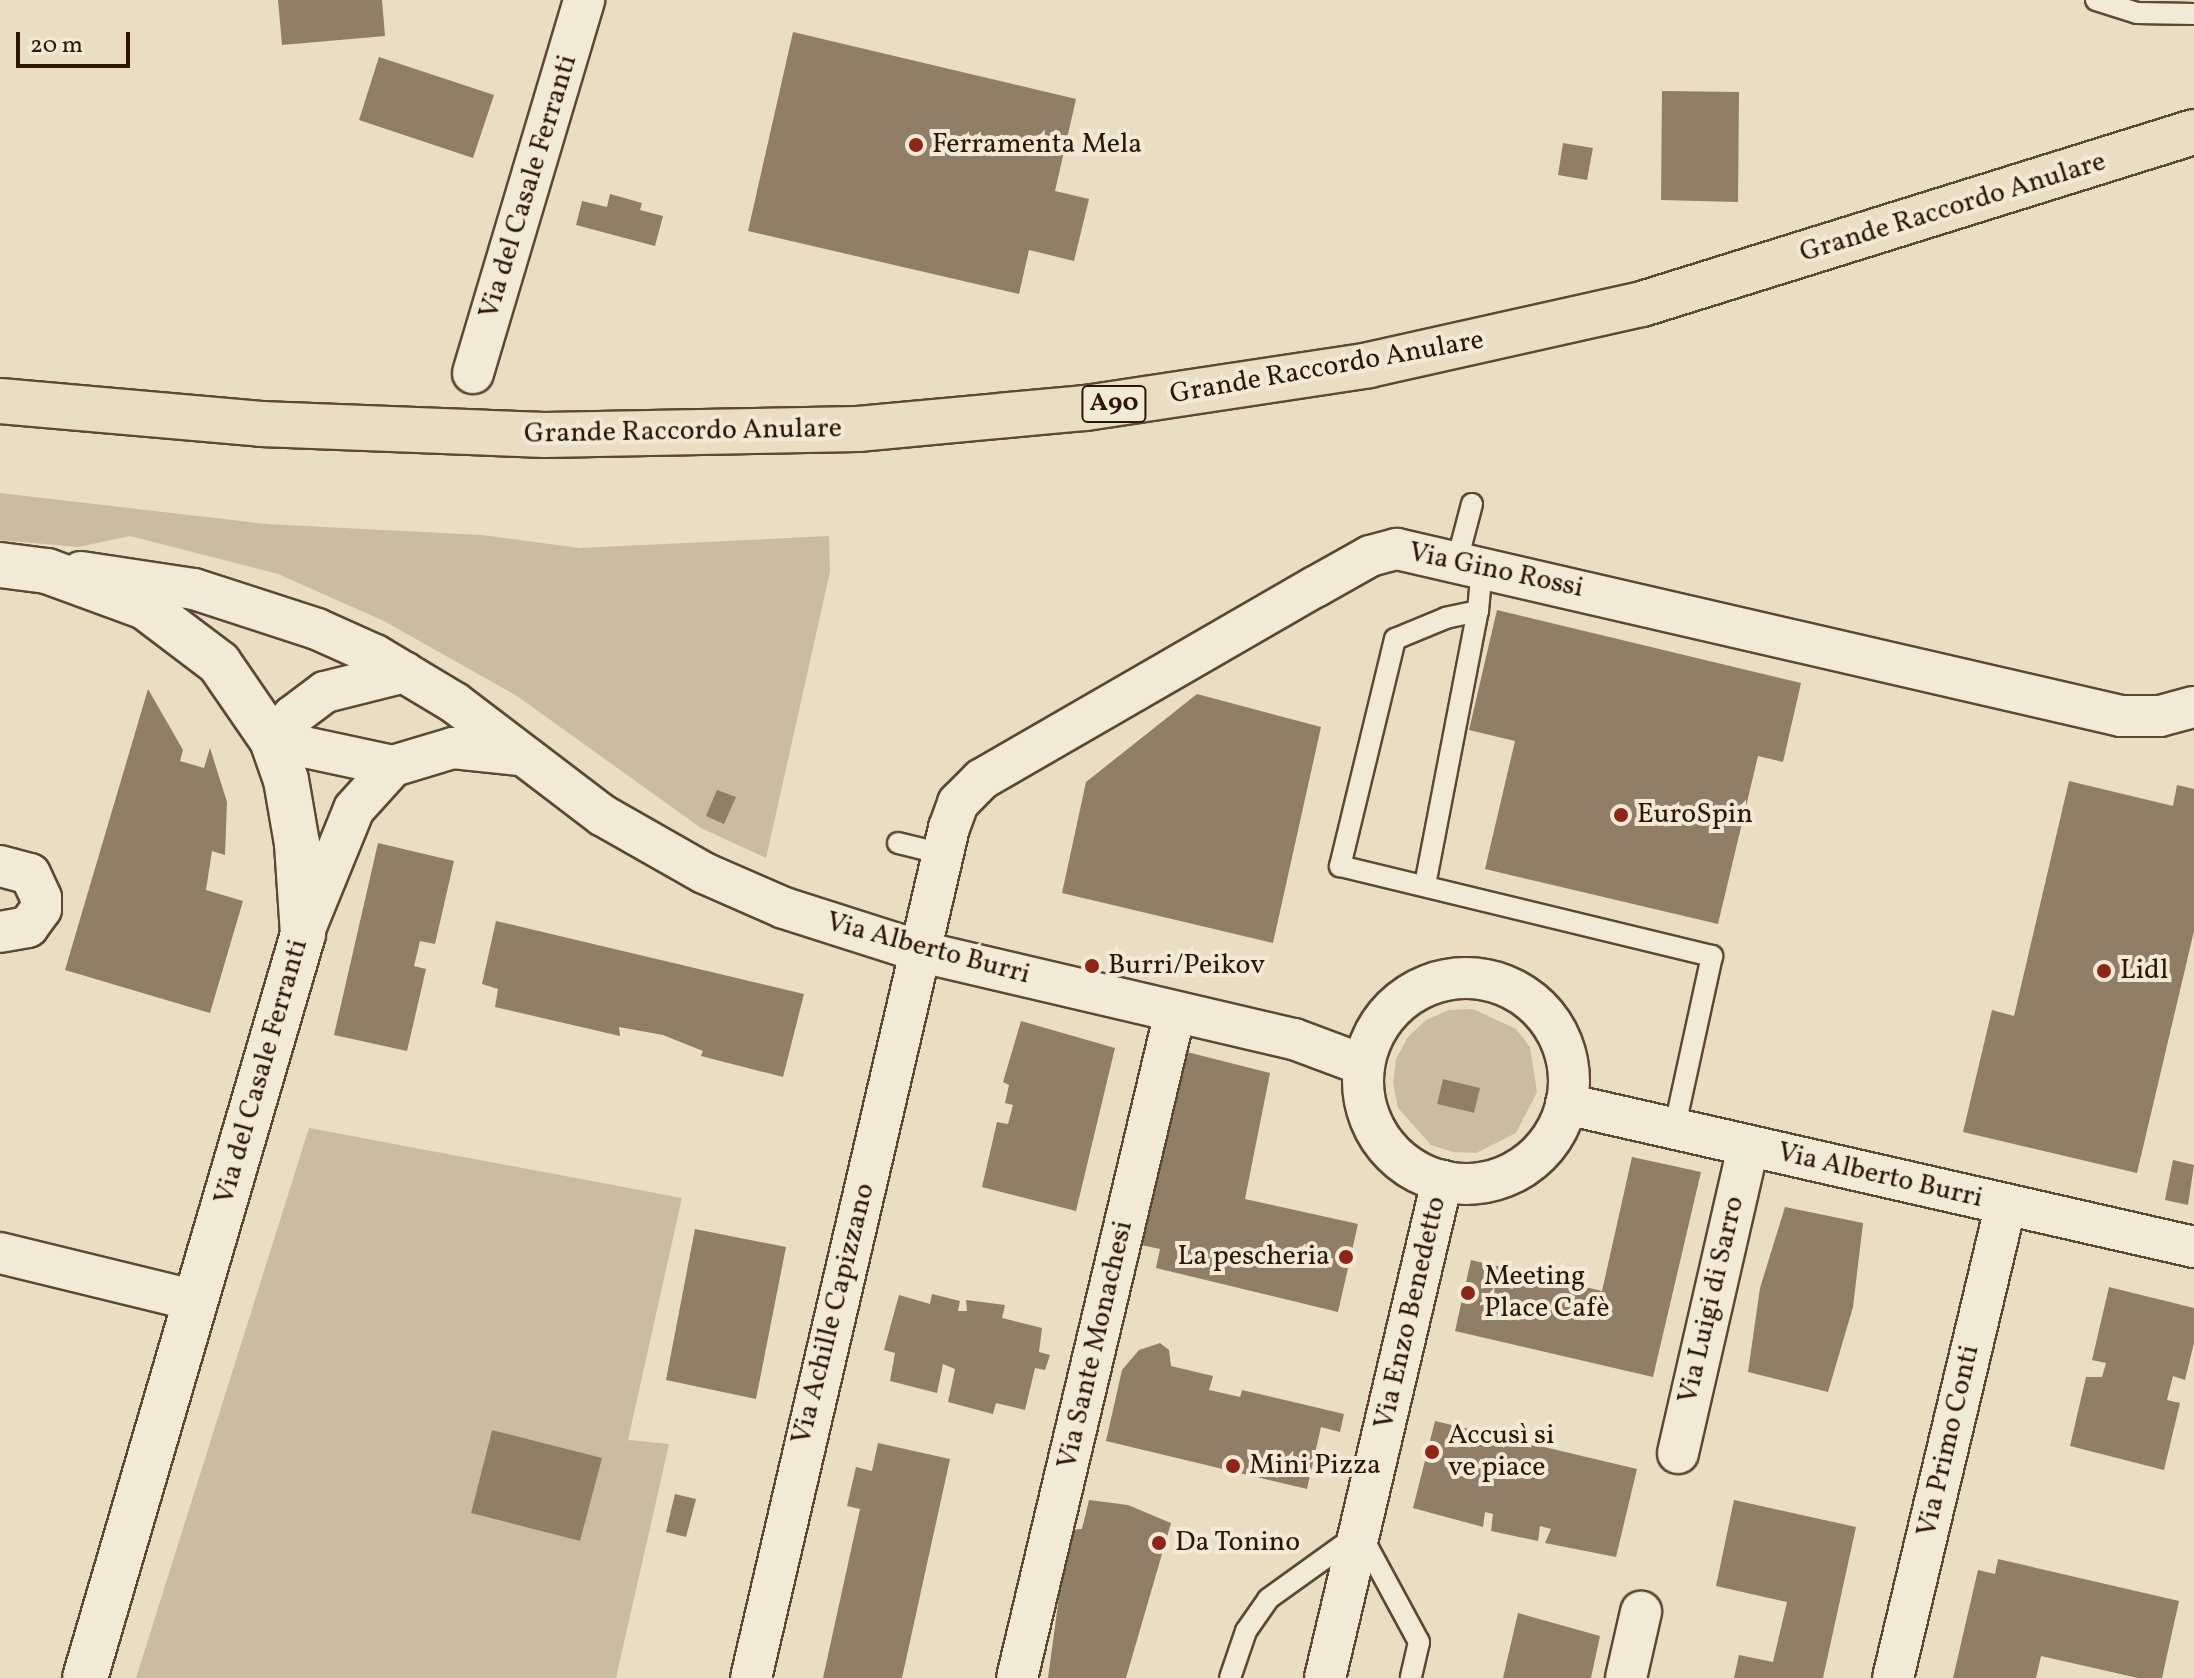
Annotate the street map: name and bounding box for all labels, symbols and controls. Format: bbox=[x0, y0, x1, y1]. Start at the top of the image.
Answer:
scale bar bbox=[20, 16, 134, 66]
text: 20 m bbox=[30, 29, 83, 63]
street label: Via del Casale Ferranti bbox=[473, 51, 585, 323]
place label: Ferramenta Mela bbox=[932, 128, 1142, 162]
marker: Ferramenta Mela bbox=[907, 136, 925, 154]
street label: Grande Raccordo Anulare bbox=[1796, 145, 2110, 271]
street label: Grande Raccordo Anulare bbox=[1167, 324, 1487, 412]
road number: A90 bbox=[1080, 382, 1148, 426]
street label: Grande Raccordo Anulare bbox=[524, 412, 842, 452]
street label: Via Gino Rossi bbox=[1406, 536, 1586, 606]
place label: EuroSpin bbox=[1637, 798, 1753, 832]
marker: EuroSpin bbox=[1612, 806, 1630, 824]
street label: Via Alberto Burri bbox=[823, 906, 1033, 992]
street label: Via del Casale Ferranti bbox=[208, 936, 316, 1208]
place label: Burri/Peikov bbox=[1108, 949, 1265, 983]
place label: Lidl bbox=[2120, 954, 2168, 988]
marker: Burri/Peikov bbox=[1083, 957, 1101, 975]
marker: Lidl bbox=[2095, 962, 2113, 980]
street label: Via Alberto Burri bbox=[1774, 1136, 1986, 1216]
street label: Via Achille Capizzano bbox=[785, 1180, 883, 1448]
street label: Via Enzo Benedetto bbox=[1368, 1193, 1454, 1433]
street label: Via Luigi di Sarro bbox=[1672, 1193, 1752, 1407]
street label: Via Sante Monachesi bbox=[1051, 1218, 1141, 1472]
place label: La pescheria bbox=[1178, 1240, 1330, 1274]
marker: La pescheria bbox=[1337, 1248, 1355, 1266]
place label: Meeting Place Cafè bbox=[1484, 1260, 1610, 1326]
marker: Meeting Place Cafè bbox=[1459, 1284, 1477, 1302]
street label: Via Primo Conti bbox=[1911, 1342, 1987, 1540]
place label: Accusì si ve piace bbox=[1448, 1419, 1554, 1485]
marker: Accusì si ve piace bbox=[1423, 1443, 1441, 1461]
place label: Mini Pizza bbox=[1249, 1449, 1381, 1483]
marker: Mini Pizza bbox=[1224, 1457, 1242, 1475]
place label: Da Tonino bbox=[1175, 1526, 1301, 1560]
marker: Da Tonino bbox=[1150, 1534, 1168, 1552]

